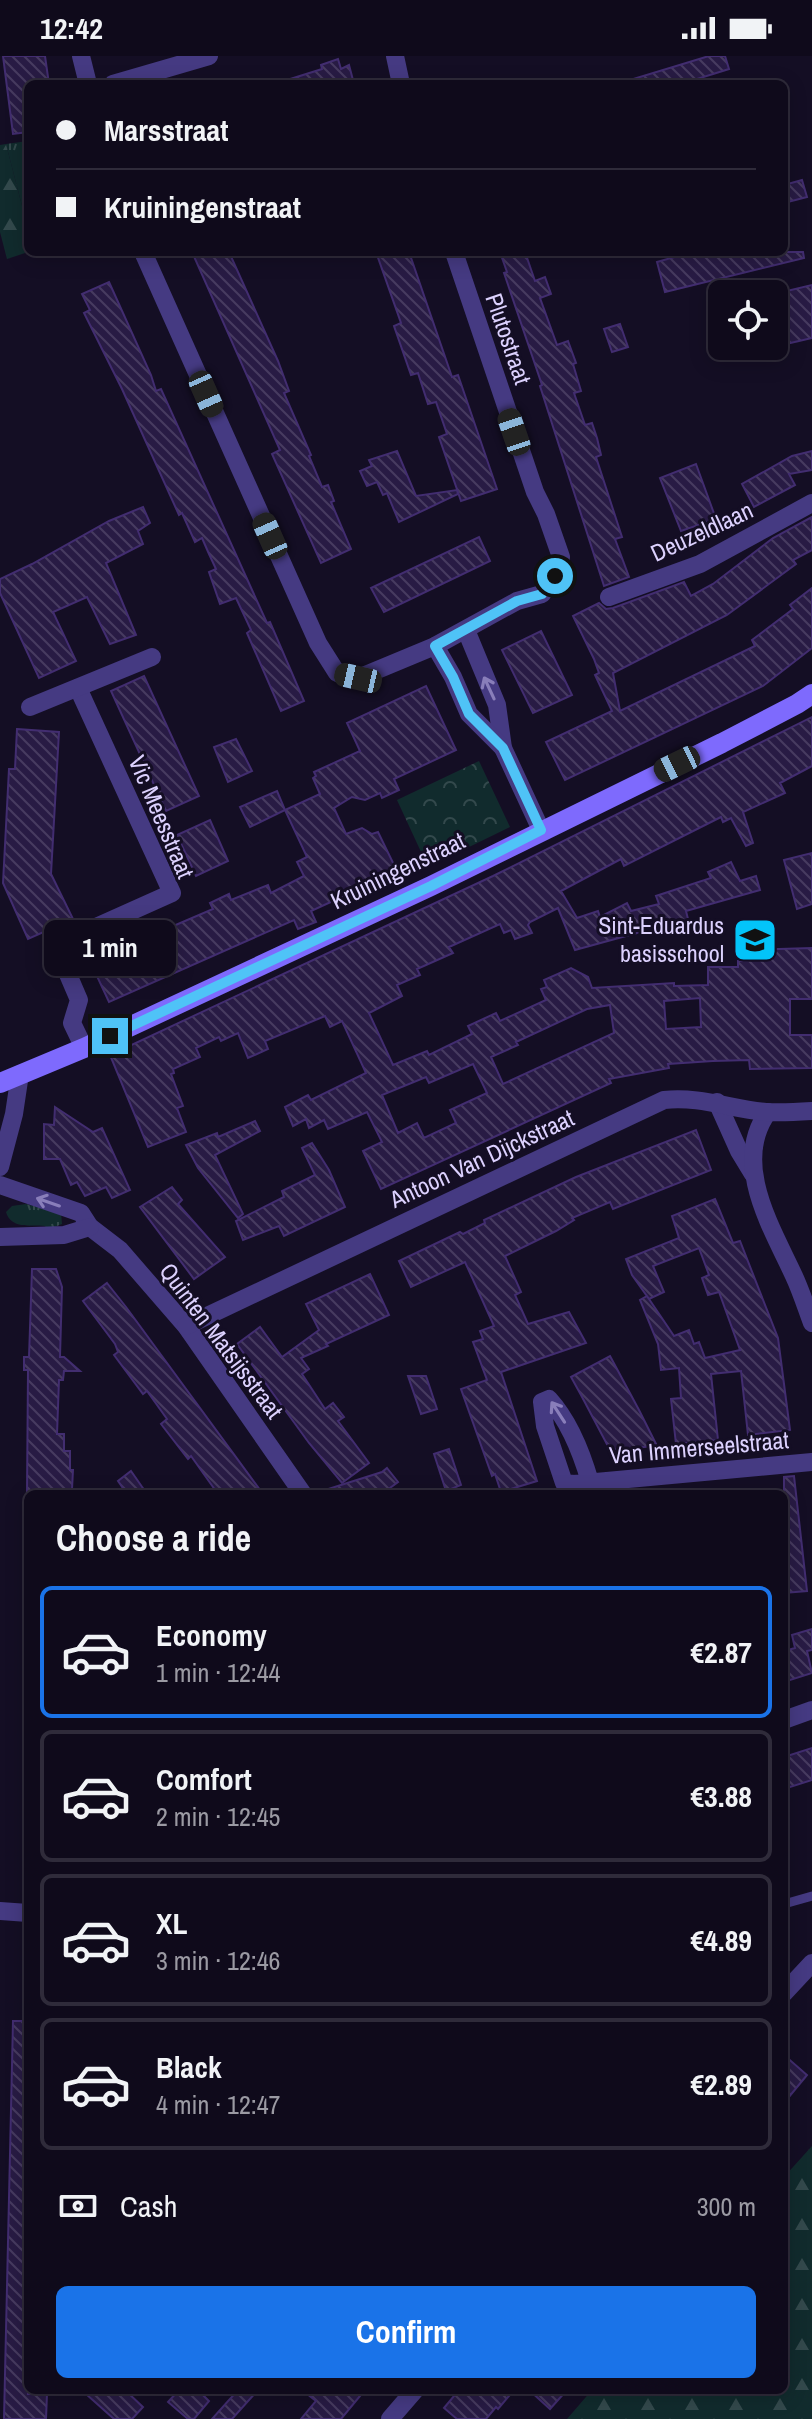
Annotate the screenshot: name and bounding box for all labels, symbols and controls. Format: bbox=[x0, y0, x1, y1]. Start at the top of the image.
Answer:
text: 12:42 bbox=[40, 8, 103, 48]
text: Marsstraat bbox=[104, 110, 228, 150]
text: Kruiningenstraat bbox=[104, 187, 301, 227]
map controls bbox=[708, 280, 788, 360]
button: locate bbox=[708, 280, 788, 360]
street label: Plutostraat bbox=[479, 289, 540, 389]
car bbox=[185, 367, 227, 421]
car bbox=[495, 405, 533, 459]
street label: Deuzeldlaan bbox=[645, 493, 758, 569]
car bbox=[249, 509, 291, 563]
route start bbox=[537, 558, 573, 594]
car bbox=[332, 661, 384, 695]
one-way arrow bbox=[481, 676, 496, 700]
car bbox=[650, 743, 704, 785]
street label: Vic Meesstraat bbox=[122, 750, 202, 884]
street label: Kruiningenstraat bbox=[325, 824, 470, 916]
place label: Sint-Eduardus basisschool bbox=[598, 909, 724, 969]
school or university icon: Sint-Eduardus basisschool bbox=[731, 916, 779, 964]
callout: 1 min bbox=[44, 920, 176, 976]
text: 1 min bbox=[82, 930, 138, 965]
route end bbox=[92, 1018, 128, 1054]
street label: Antoon Van Dijckstraat bbox=[383, 1101, 579, 1215]
one-way arrow bbox=[36, 1193, 61, 1208]
street label: Quinten Matsijsstraat bbox=[153, 1256, 291, 1425]
one-way arrow bbox=[549, 1401, 566, 1423]
street label: Van Immerseelstraat bbox=[608, 1423, 791, 1471]
text: Choose a ride bbox=[56, 1514, 251, 1562]
text: Economy bbox=[156, 1615, 267, 1655]
icon: car bbox=[60, 1616, 132, 1688]
text: €2.87 bbox=[690, 1632, 752, 1672]
text: 1 min · 12:44 bbox=[156, 1655, 280, 1690]
text: Comfort bbox=[156, 1759, 252, 1799]
icon: car bbox=[60, 1760, 132, 1832]
text: €3.88 bbox=[690, 1776, 752, 1816]
text: 2 min · 12:45 bbox=[156, 1799, 280, 1834]
text: XL bbox=[156, 1903, 187, 1943]
icon: car bbox=[60, 1904, 132, 1976]
text: €4.89 bbox=[690, 1920, 752, 1960]
text: 3 min · 12:46 bbox=[156, 1943, 280, 1978]
text: Black bbox=[156, 2047, 222, 2087]
icon: car bbox=[60, 2048, 132, 2120]
text: €2.89 bbox=[690, 2064, 752, 2104]
text: 4 min · 12:47 bbox=[156, 2087, 280, 2122]
icon: cash bbox=[56, 2184, 100, 2228]
text: Cash bbox=[120, 2186, 177, 2226]
text: 300 m bbox=[697, 2189, 756, 2224]
button: Confirm bbox=[56, 2286, 756, 2378]

